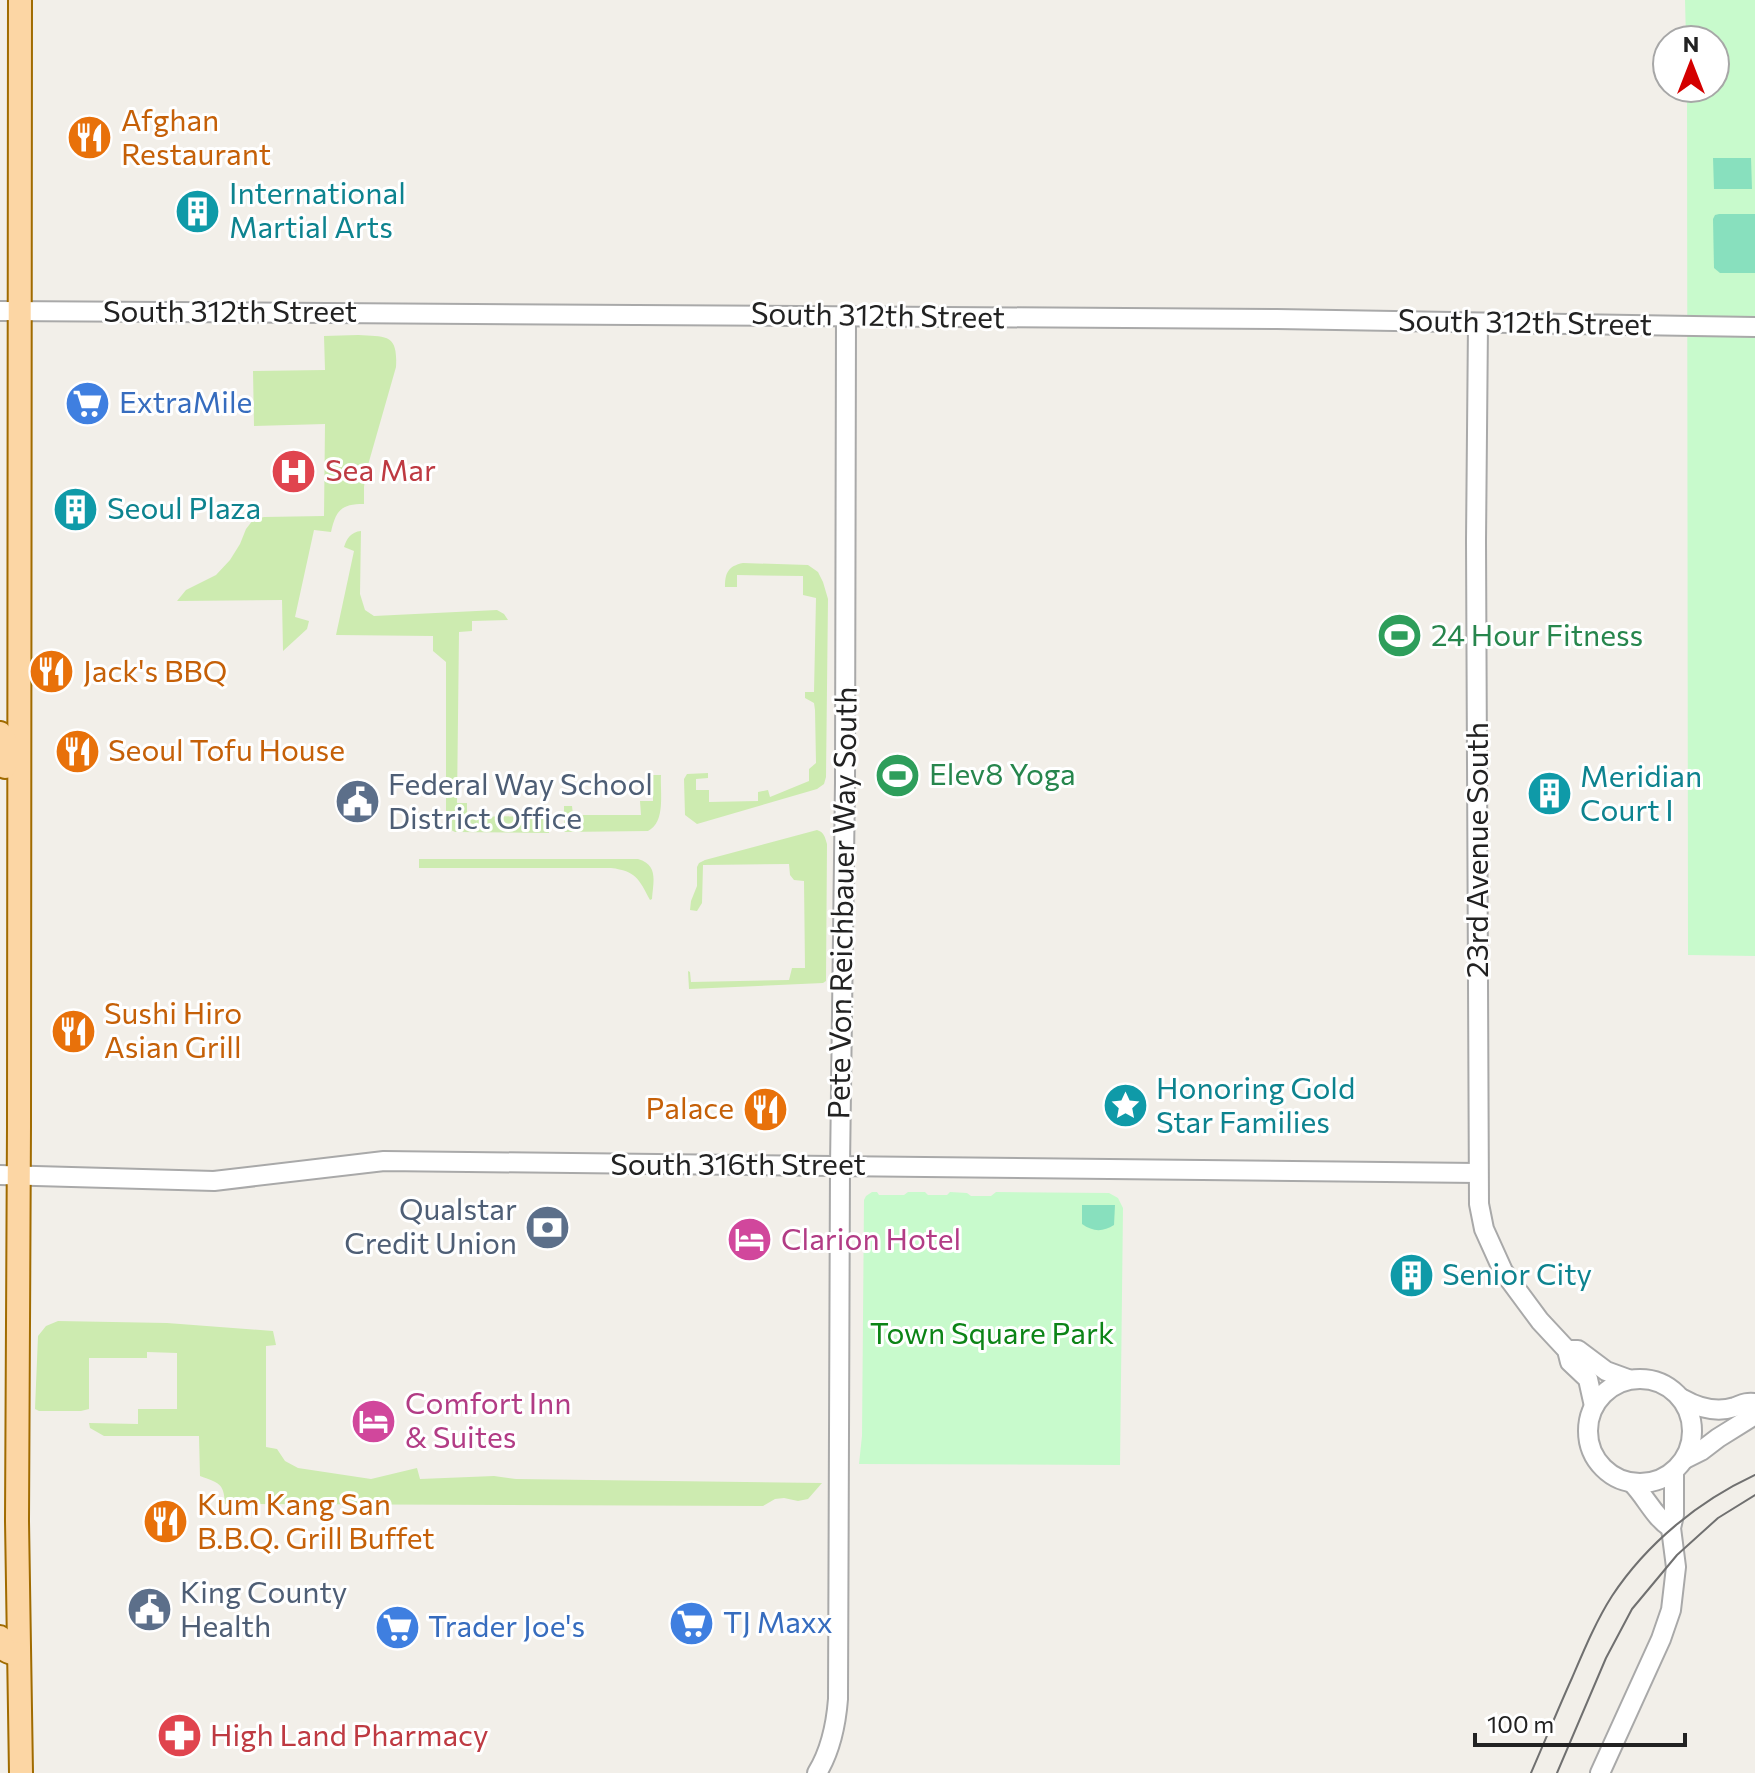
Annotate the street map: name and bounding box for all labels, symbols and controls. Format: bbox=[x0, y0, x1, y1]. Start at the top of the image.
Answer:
north arrow bbox=[1651, 24, 1731, 104]
text: N bbox=[1683, 30, 1699, 57]
place label: Afghan Restaurant bbox=[121, 100, 271, 171]
restaurant icon: Afghan Restaurant bbox=[66, 114, 114, 162]
place label: International Martial Arts bbox=[229, 173, 406, 244]
building icon: International Martial Arts bbox=[174, 187, 222, 235]
street label: South 312th Street bbox=[103, 291, 357, 328]
street label: South 312th Street bbox=[751, 293, 1005, 334]
street label: South 312th Street bbox=[1398, 300, 1652, 341]
supermarket icon: ExtraMile bbox=[64, 379, 112, 427]
place label: ExtraMile bbox=[119, 382, 252, 419]
hospital icon: Sea Mar bbox=[270, 447, 318, 495]
place label: Sea Mar bbox=[325, 450, 436, 487]
building icon: Seoul Plaza bbox=[52, 485, 100, 533]
place label: Seoul Plaza bbox=[107, 488, 261, 525]
sports icon: 24 Hour Fitness bbox=[1376, 612, 1424, 660]
place label: 24 Hour Fitness bbox=[1431, 615, 1643, 652]
restaurant icon: Jack's BBQ bbox=[28, 648, 76, 696]
place label: Jack's BBQ bbox=[83, 651, 227, 688]
street label: Pete Von Reichbauer Way South bbox=[818, 686, 863, 1120]
street label: 23rd Avenue South bbox=[1457, 722, 1494, 978]
restaurant icon: Seoul Tofu House bbox=[53, 727, 101, 775]
place label: Seoul Tofu House bbox=[108, 730, 345, 767]
sports icon: Elev8 Yoga bbox=[874, 751, 922, 799]
place label: Elev8 Yoga bbox=[929, 754, 1076, 791]
place label: Meridian Court I bbox=[1580, 756, 1702, 827]
place label: Federal Way School District Office bbox=[388, 764, 653, 835]
building icon: Meridian Court I bbox=[1525, 770, 1573, 818]
public building icon: Federal Way School District Office bbox=[333, 778, 381, 826]
place label: Sushi Hiro Asian Grill bbox=[104, 993, 242, 1064]
restaurant icon: Sushi Hiro Asian Grill bbox=[49, 1007, 97, 1055]
place label: Honoring Gold Star Families bbox=[1156, 1068, 1355, 1139]
place icon: Honoring Gold Star Families bbox=[1101, 1082, 1149, 1130]
restaurant icon: Palace bbox=[741, 1085, 789, 1133]
place label: Palace bbox=[646, 1088, 734, 1125]
street label: South 316th Street bbox=[610, 1144, 866, 1181]
place label: Qualstar Credit Union bbox=[344, 1189, 517, 1260]
bank icon: Qualstar Credit Union bbox=[524, 1203, 572, 1251]
hotel icon: Clarion Hotel bbox=[726, 1216, 774, 1264]
place label: Clarion Hotel bbox=[781, 1219, 961, 1256]
building icon: Senior City bbox=[1387, 1251, 1435, 1299]
place label: Senior City bbox=[1442, 1254, 1592, 1291]
park label: Town Square Park bbox=[870, 1313, 1114, 1350]
place label: Comfort Inn & Suites bbox=[405, 1383, 572, 1454]
hotel icon: Comfort Inn & Suites bbox=[350, 1397, 398, 1445]
place label: Kum Kang San B.B.Q. Grill Buffet bbox=[197, 1484, 435, 1555]
restaurant icon: Kum Kang San B.B.Q. Grill Buffet bbox=[142, 1498, 190, 1546]
place label: King County Health bbox=[180, 1572, 347, 1643]
public building icon: King County Health bbox=[125, 1586, 173, 1634]
supermarket icon: TJ Maxx bbox=[668, 1599, 716, 1647]
place label: TJ Maxx bbox=[723, 1602, 833, 1639]
supermarket icon: Trader Joe's bbox=[373, 1603, 421, 1651]
place label: Trader Joe's bbox=[428, 1606, 585, 1643]
scale bar bbox=[1475, 1697, 1685, 1747]
text: 100 m bbox=[1487, 1709, 1554, 1738]
pharmacy icon: High Land Pharmacy bbox=[155, 1712, 203, 1760]
place label: High Land Pharmacy bbox=[210, 1715, 488, 1752]

